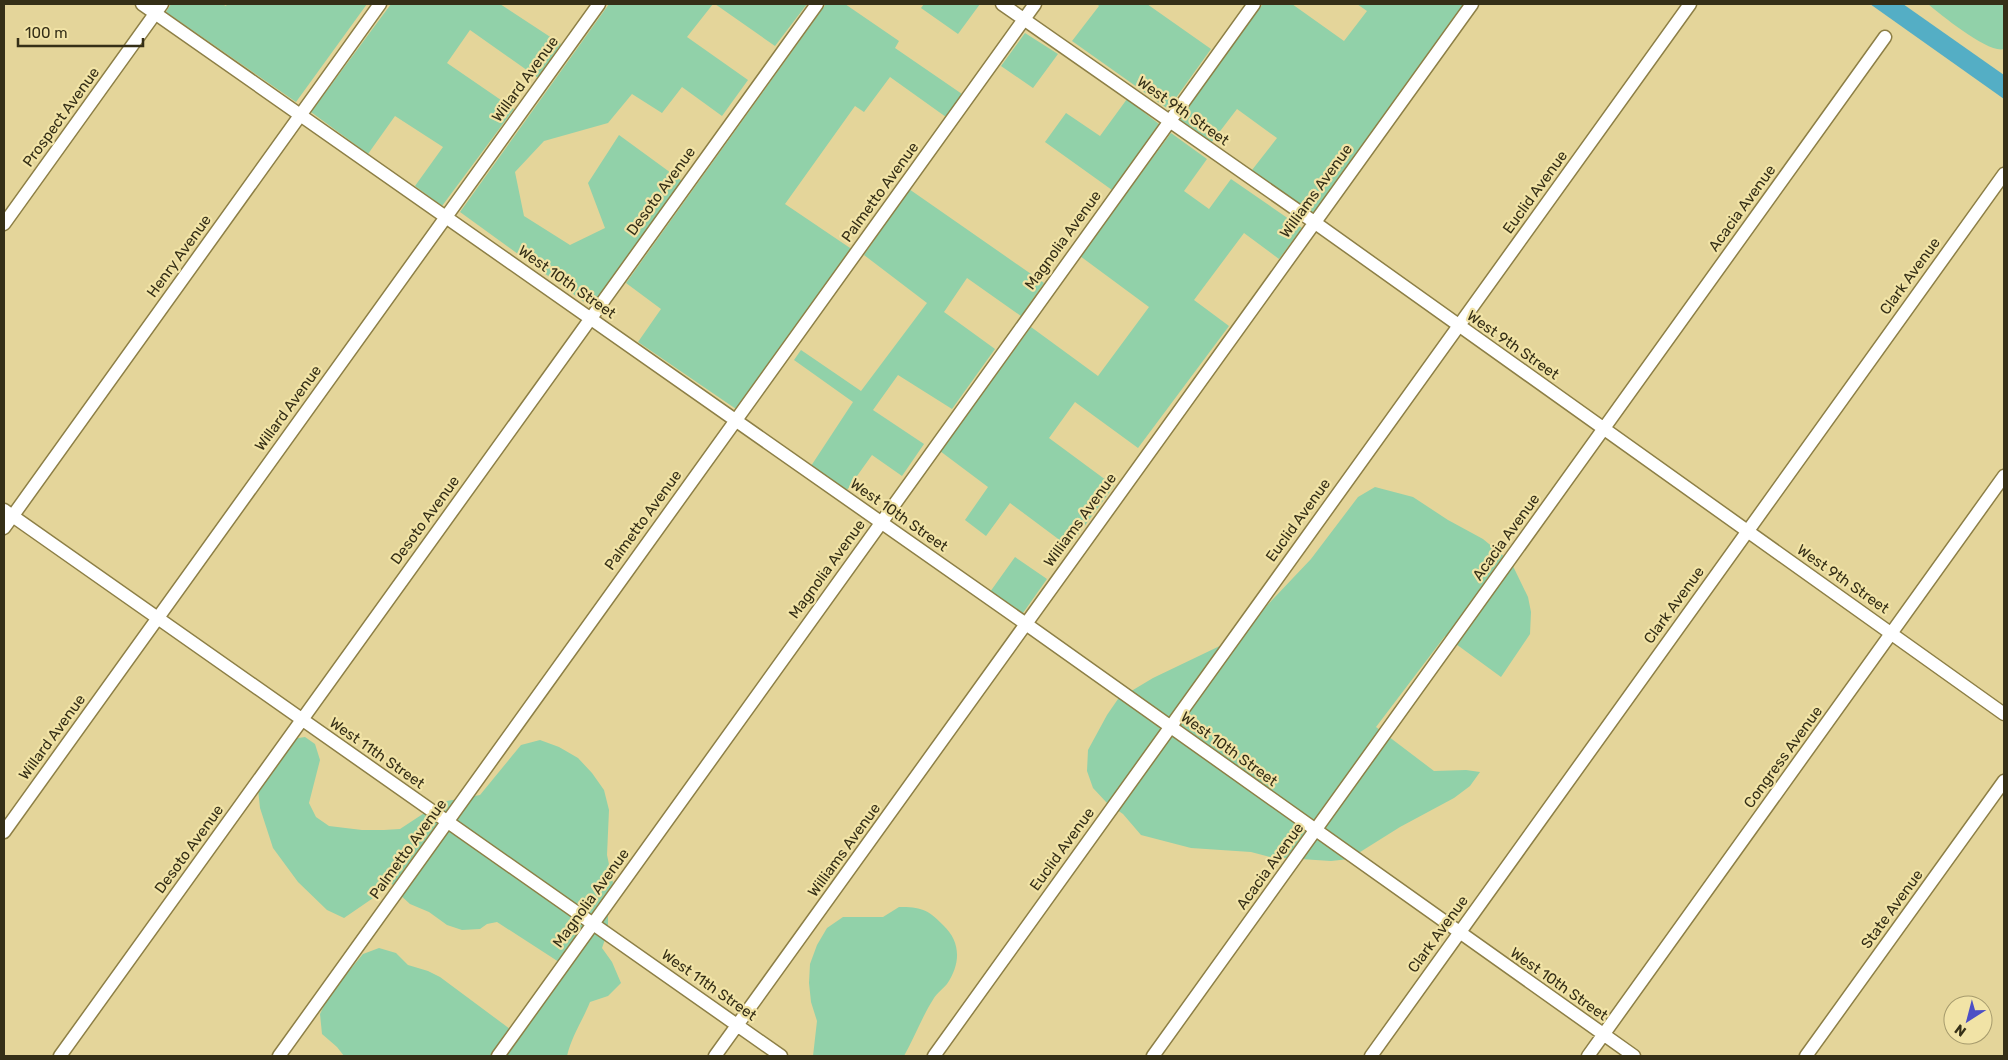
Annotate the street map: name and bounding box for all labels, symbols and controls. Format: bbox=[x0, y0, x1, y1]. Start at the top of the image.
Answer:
scale bar bbox=[18, 15, 142, 47]
text: 100 m bbox=[25, 24, 67, 42]
street label: Willard Avenue bbox=[488, 33, 562, 125]
street label: Prospect Avenue bbox=[19, 64, 103, 170]
street label: West 9th Street bbox=[1134, 73, 1233, 149]
street label: Palmetto Avenue bbox=[838, 138, 922, 246]
street label: Williams Avenue bbox=[1276, 141, 1356, 241]
street label: Desoto Avenue bbox=[623, 143, 699, 239]
street label: Euclid Avenue bbox=[1499, 147, 1571, 237]
street label: Acacia Avenue bbox=[1705, 161, 1779, 255]
street label: Magnolia Avenue bbox=[1021, 187, 1105, 293]
street label: Henry Avenue bbox=[143, 211, 215, 301]
street label: Clark Avenue bbox=[1876, 234, 1944, 318]
street label: West 10th Street bbox=[515, 242, 619, 323]
street label: West 9th Street bbox=[1464, 307, 1563, 383]
street label: Willard Avenue bbox=[251, 362, 325, 454]
street label: Palmetto Avenue bbox=[601, 466, 685, 574]
street label: Williams Avenue bbox=[1040, 470, 1120, 570]
street label: Desoto Avenue bbox=[387, 472, 463, 568]
street label: West 10th Street bbox=[847, 475, 951, 556]
street label: Euclid Avenue bbox=[1262, 475, 1334, 565]
street label: Acacia Avenue bbox=[1469, 490, 1543, 584]
street label: Magnolia Avenue bbox=[785, 516, 869, 622]
street label: West 9th Street bbox=[1794, 541, 1893, 617]
street label: Clark Avenue bbox=[1640, 563, 1708, 647]
street label: Willard Avenue bbox=[15, 691, 89, 783]
street label: Congress Avenue bbox=[1740, 702, 1826, 812]
street label: West 10th Street bbox=[1177, 708, 1281, 790]
street label: West 11th Street bbox=[326, 713, 428, 793]
street label: Palmetto Avenue bbox=[366, 795, 450, 903]
street label: Williams Avenue bbox=[804, 800, 884, 900]
street label: Desoto Avenue bbox=[151, 801, 227, 897]
street label: Euclid Avenue bbox=[1026, 804, 1098, 894]
street label: Acacia Avenue bbox=[1233, 819, 1307, 913]
street label: Magnolia Avenue bbox=[549, 845, 633, 951]
street label: State Avenue bbox=[1857, 866, 1927, 952]
street label: Clark Avenue bbox=[1404, 892, 1472, 976]
street label: West 10th Street bbox=[1507, 944, 1611, 1025]
street label: West 11th Street bbox=[658, 945, 760, 1025]
north arrow bbox=[1943, 995, 1993, 1045]
text: N bbox=[1952, 1020, 1970, 1040]

